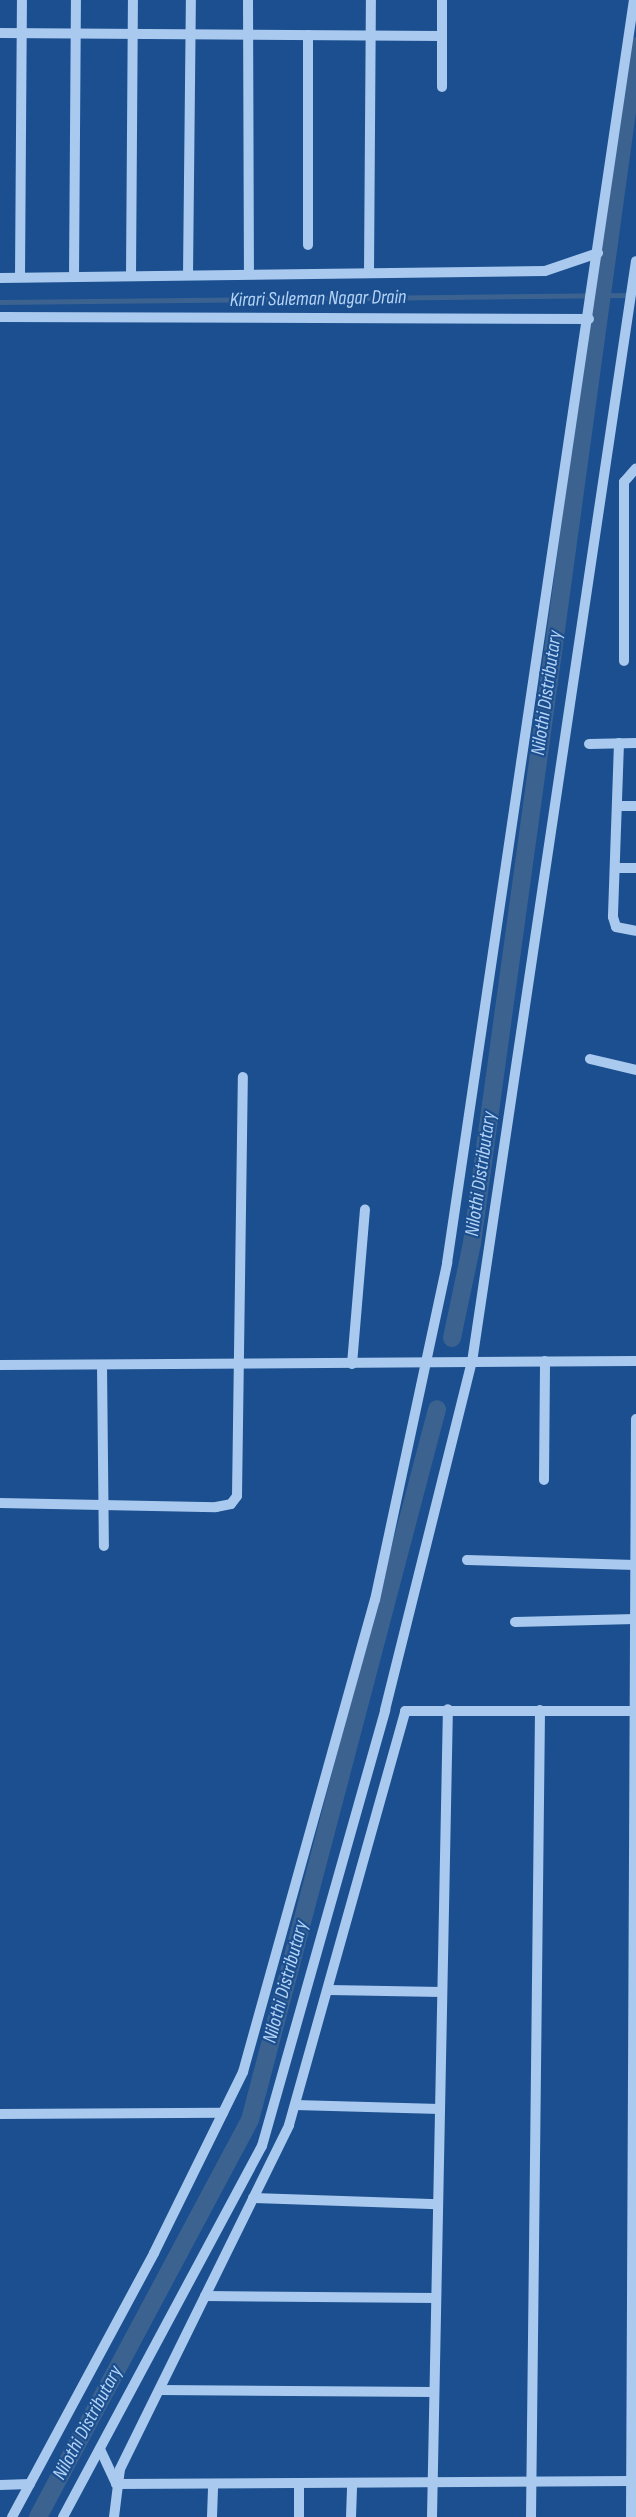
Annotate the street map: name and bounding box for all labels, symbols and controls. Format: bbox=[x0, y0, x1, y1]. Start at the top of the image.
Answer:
water label: Kirari Suleman Nagar Drain bbox=[229, 285, 407, 313]
water label: Nilothi Distributary bbox=[526, 629, 568, 757]
water label: Nilothi Distributary bbox=[460, 1110, 502, 1238]
water label: Nilothi Distributary bbox=[258, 1918, 314, 2046]
water label: Nilothi Distributary bbox=[48, 2362, 128, 2484]

